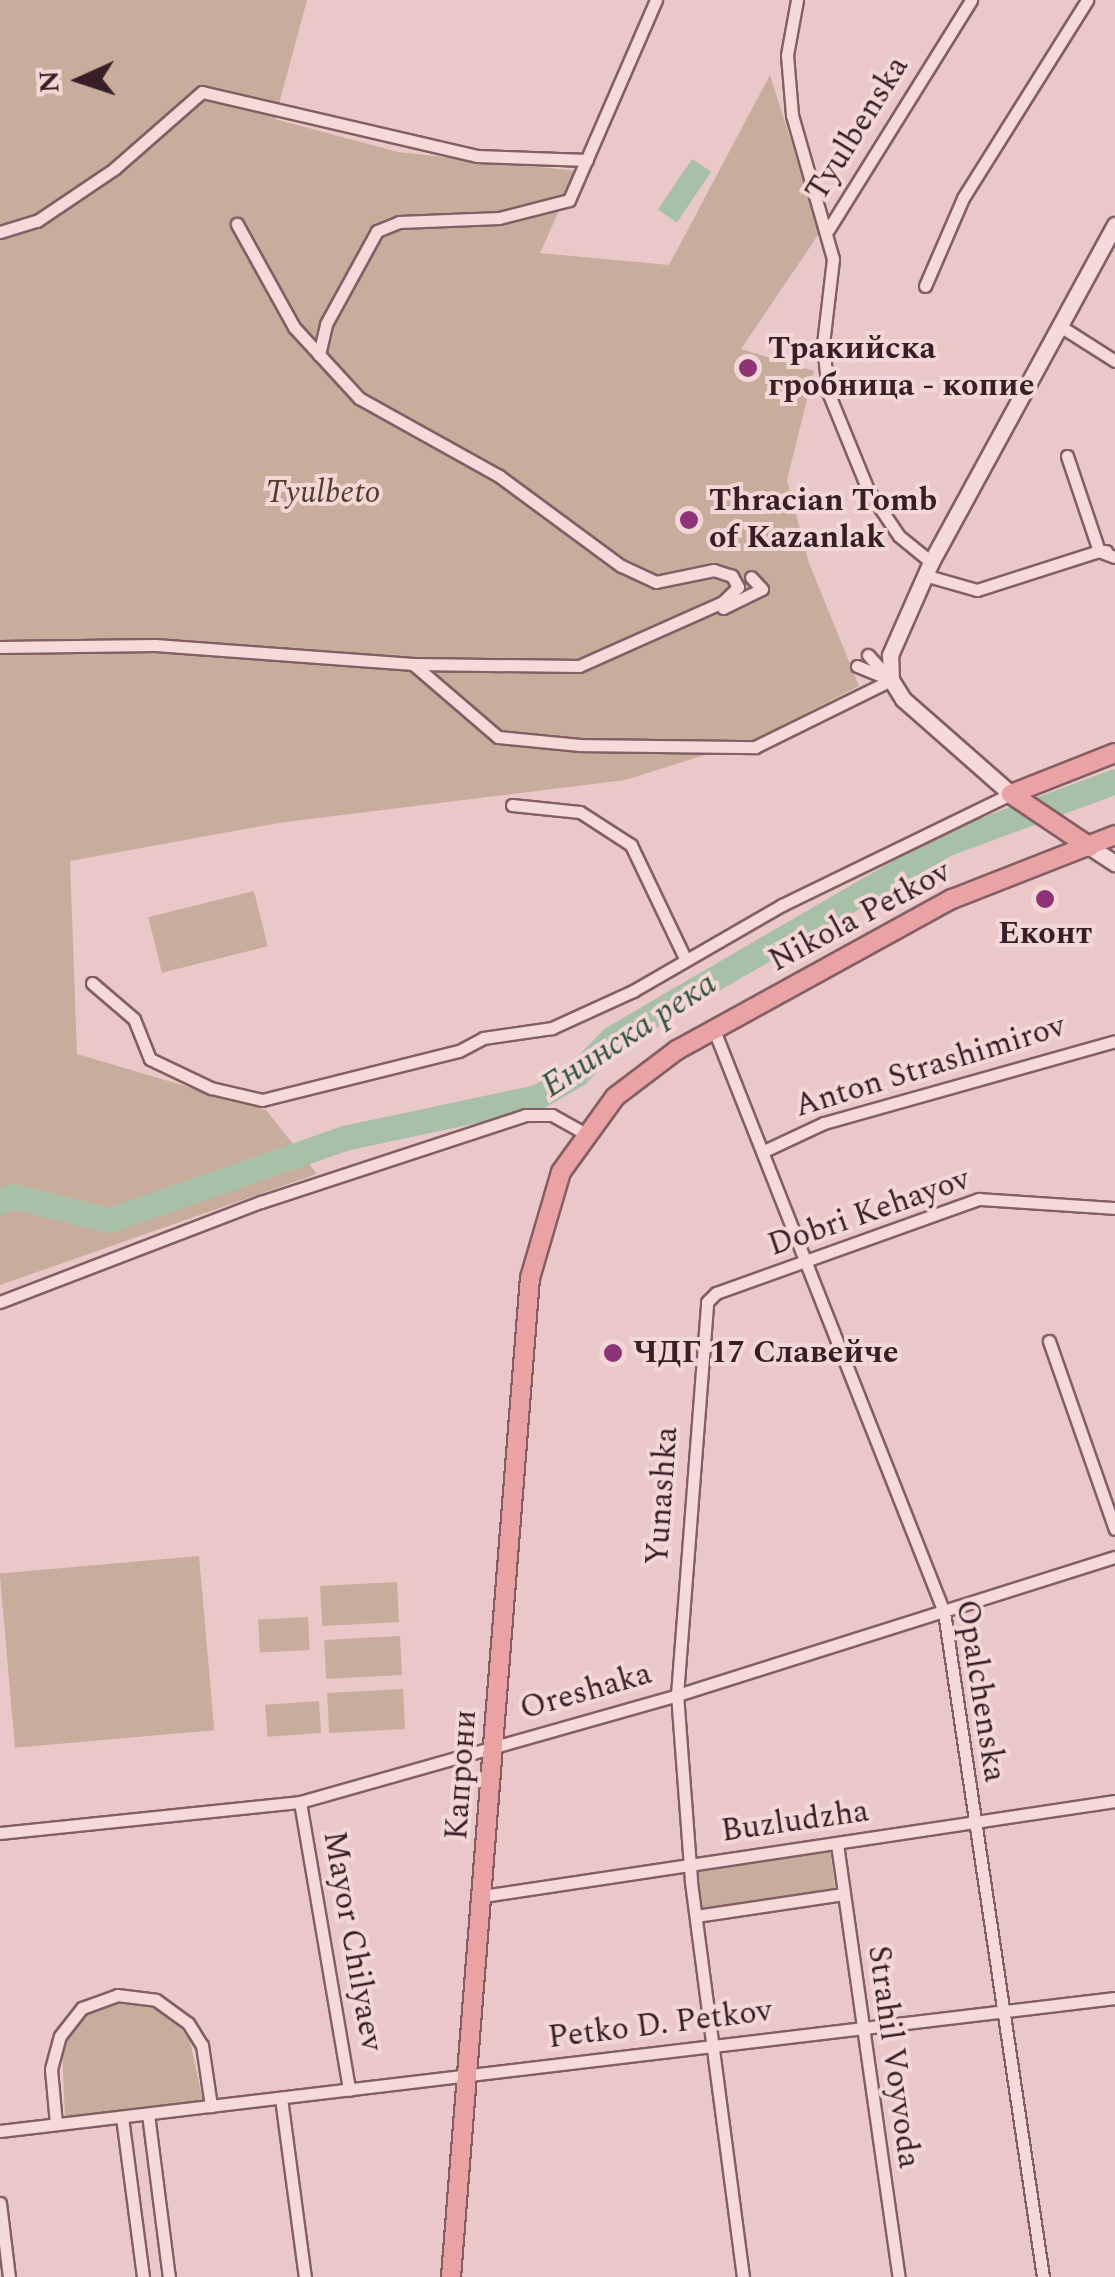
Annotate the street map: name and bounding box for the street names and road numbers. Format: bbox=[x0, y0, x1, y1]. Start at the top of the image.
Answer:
street label: Tyulbenska bbox=[798, 50, 918, 208]
street label: Nikola Petkov bbox=[763, 853, 957, 981]
street label: Anton Strashimirov bbox=[790, 1008, 1070, 1126]
street label: Dobri Kehayov bbox=[763, 1161, 975, 1265]
street label: Yunashka bbox=[639, 1425, 687, 1567]
street label: Opalchenska bbox=[947, 1597, 1013, 1785]
street label: Oreshaka bbox=[516, 1655, 656, 1729]
street label: Капрони bbox=[438, 1709, 486, 1841]
street label: Buzludzha bbox=[719, 1793, 871, 1851]
street label: Mayor Chilyaev bbox=[314, 1828, 390, 2054]
street label: Strahil Voyvoda bbox=[858, 1943, 928, 2171]
street label: Petko D. Petkov bbox=[546, 1992, 774, 2058]

